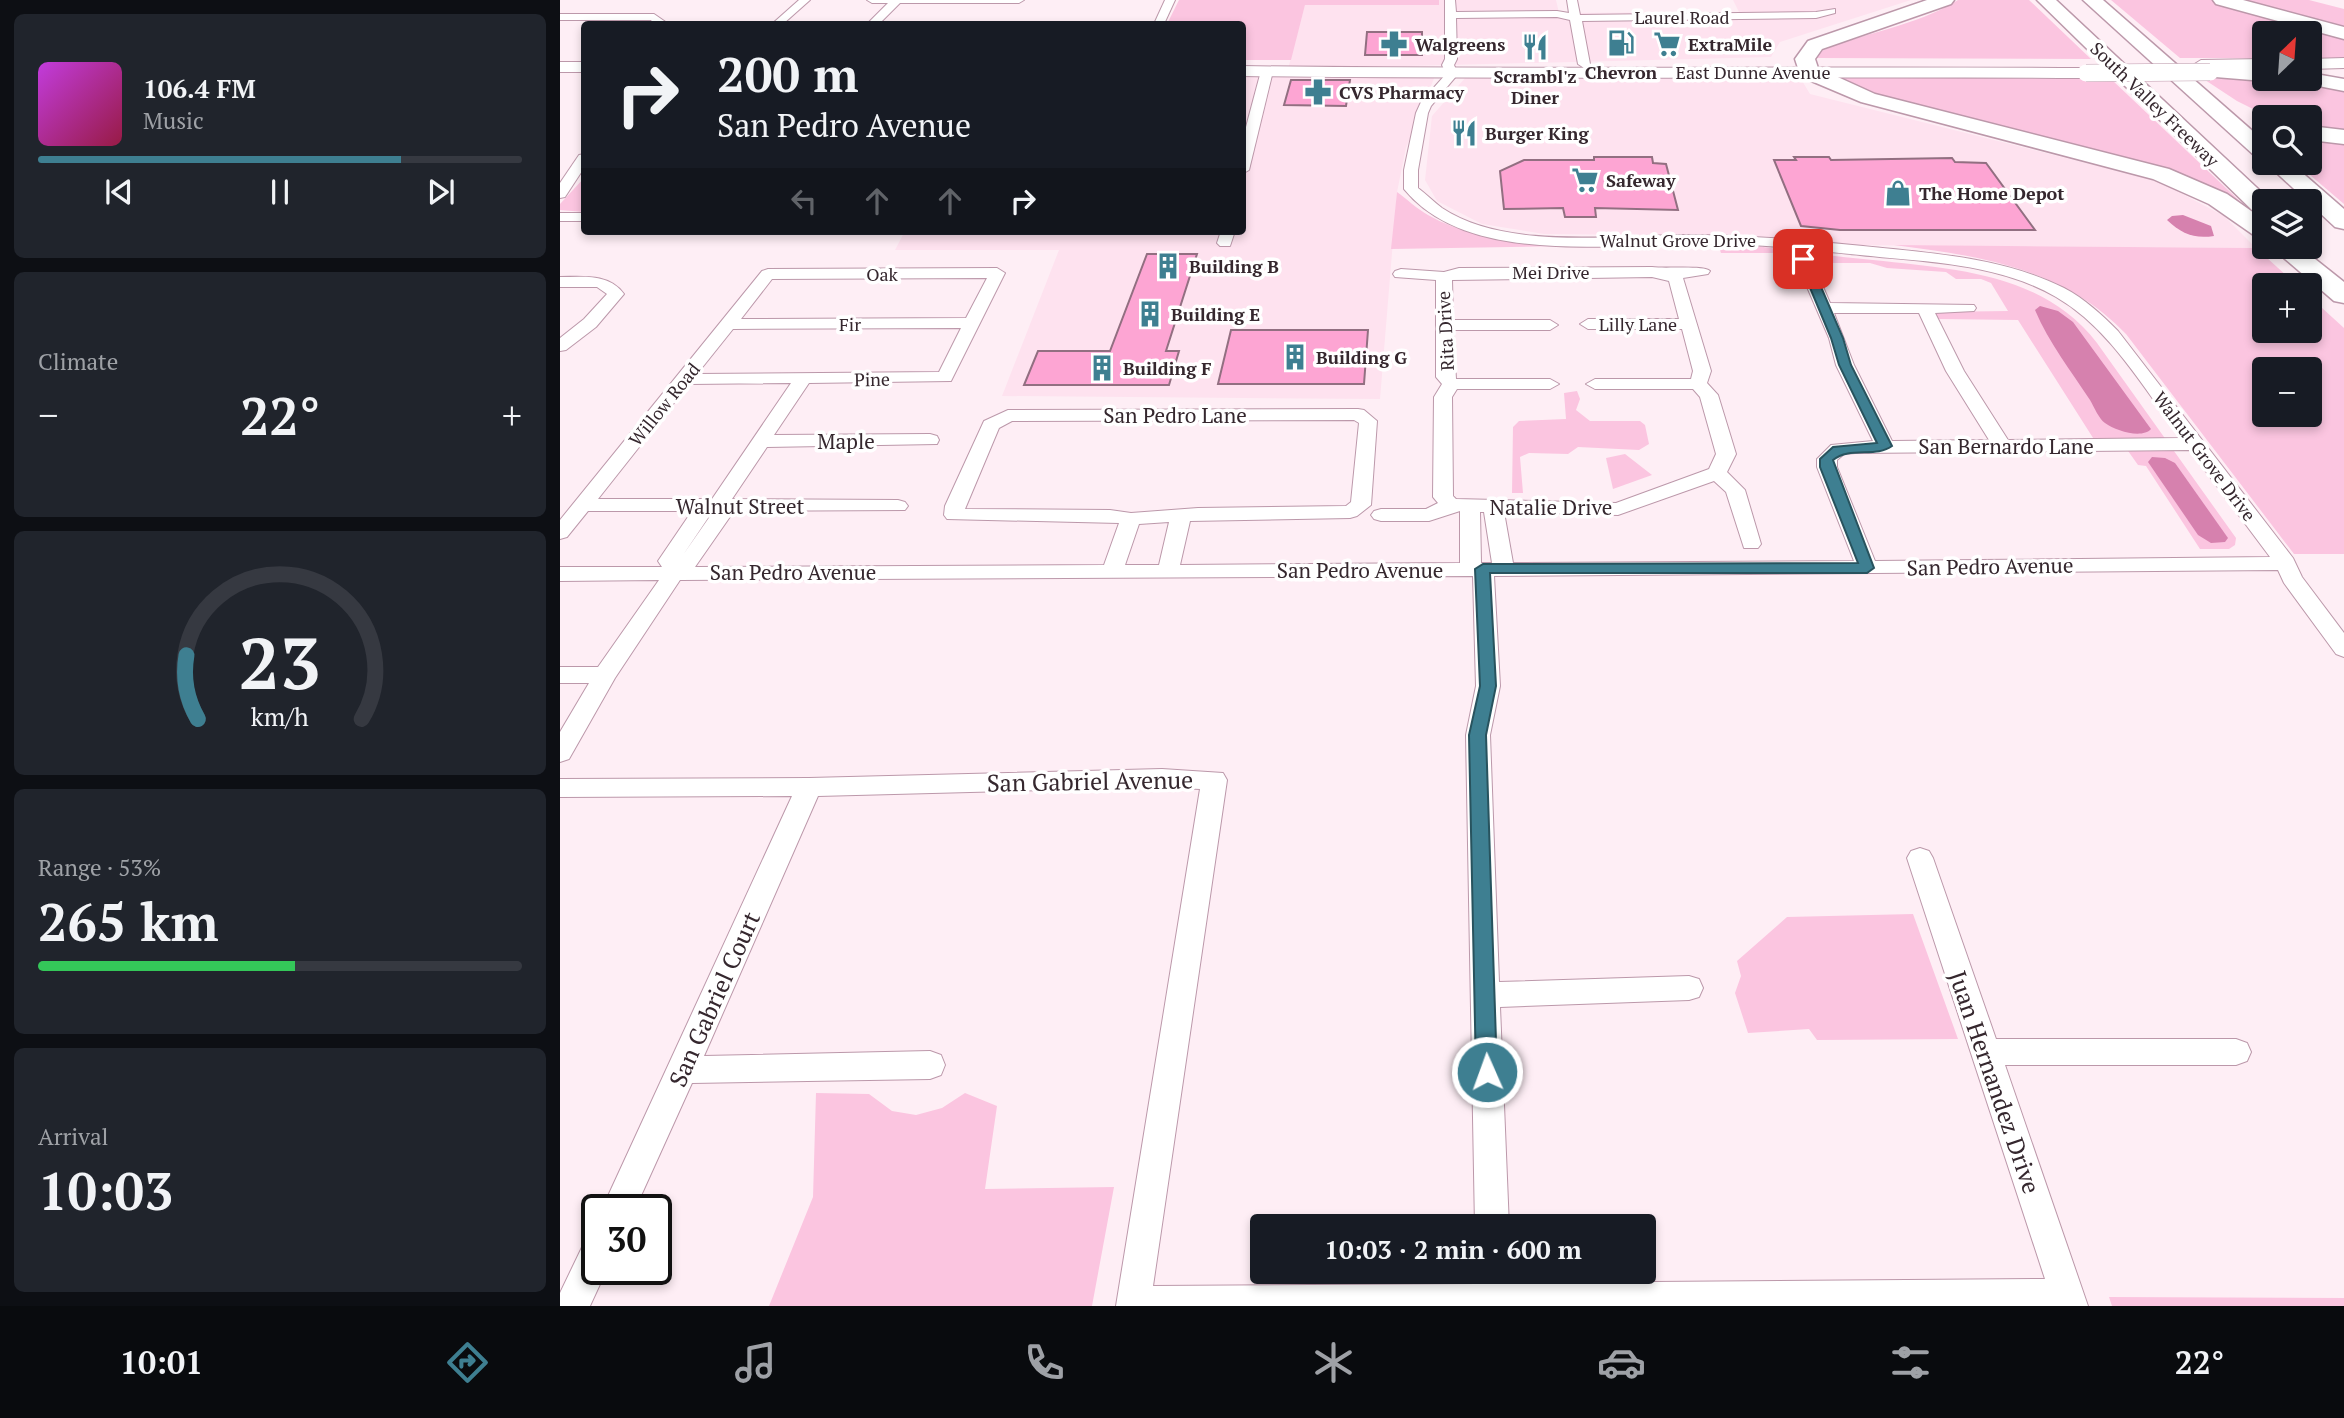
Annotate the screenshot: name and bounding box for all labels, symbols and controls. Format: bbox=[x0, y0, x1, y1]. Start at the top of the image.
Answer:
street label: Laurel Road bbox=[1634, 5, 1730, 29]
north arrow bbox=[2252, 21, 2322, 91]
map controls bbox=[2252, 21, 2322, 427]
fuel station icon: Chevron bbox=[1606, 28, 1636, 58]
pharmacy icon: Walgreens bbox=[1379, 29, 1409, 59]
supermarket icon: ExtraMile bbox=[1652, 29, 1682, 59]
place label: Walgreens bbox=[1415, 32, 1505, 56]
restaurant icon: Scrambl'z Diner bbox=[1520, 32, 1550, 62]
place label: ExtraMile bbox=[1688, 32, 1773, 56]
street label: South Valley Freeway bbox=[2085, 36, 2225, 172]
text: 200 m bbox=[717, 41, 859, 106]
icon: right bbox=[602, 49, 693, 140]
place label: Chevron bbox=[1585, 60, 1658, 84]
street label: East Dunne Avenue bbox=[1676, 60, 1830, 84]
place label: Scrambl'z Diner bbox=[1493, 64, 1577, 109]
text: 106.4 FM bbox=[143, 71, 256, 105]
pharmacy icon: CVS Pharmacy bbox=[1303, 77, 1333, 107]
place label: CVS Pharmacy bbox=[1339, 80, 1465, 104]
text: San Pedro Avenue bbox=[717, 104, 971, 146]
text: Music bbox=[143, 105, 204, 136]
button: search bbox=[2252, 105, 2322, 175]
restaurant icon: Burger King bbox=[1449, 118, 1479, 148]
place label: Burger King bbox=[1485, 121, 1589, 145]
supermarket icon: Safeway bbox=[1570, 165, 1600, 195]
place label: Safeway bbox=[1606, 168, 1676, 192]
icon: previous bbox=[100, 173, 138, 211]
icon: pause bbox=[261, 173, 299, 211]
icon: next bbox=[422, 173, 460, 211]
shop icon: The Home Depot bbox=[1883, 178, 1913, 208]
place label: The Home Depot bbox=[1919, 181, 2064, 205]
icon: left bbox=[785, 182, 823, 220]
icon: ahead bbox=[858, 182, 896, 220]
icon: ahead bbox=[931, 182, 969, 220]
icon: right bbox=[1004, 182, 1042, 220]
button: layers bbox=[2252, 189, 2322, 259]
street label: Walnut Grove Drive bbox=[1600, 228, 1756, 252]
pin bbox=[1773, 229, 1833, 289]
icon: arrive bbox=[1784, 240, 1822, 278]
building icon: Building B bbox=[1153, 251, 1183, 281]
place label: Building B bbox=[1189, 254, 1279, 278]
street label: Mei Drive bbox=[1512, 260, 1590, 284]
street label: Oak bbox=[866, 262, 899, 286]
button: + bbox=[2252, 273, 2322, 343]
street label: Rita Drive bbox=[1431, 290, 1459, 372]
building icon: Building E bbox=[1135, 299, 1165, 329]
place label: Building E bbox=[1171, 302, 1260, 326]
street label: Fir bbox=[839, 312, 861, 336]
street label: Lilly Lane bbox=[1599, 312, 1677, 336]
building icon: Building G bbox=[1280, 342, 1310, 372]
place label: Building G bbox=[1316, 345, 1407, 369]
text: Climate bbox=[38, 346, 118, 377]
building icon: Building F bbox=[1087, 353, 1117, 383]
place label: Building F bbox=[1123, 356, 1212, 380]
street label: Willow Road bbox=[623, 357, 705, 451]
button: − bbox=[2252, 357, 2322, 427]
street label: Pine bbox=[854, 367, 890, 391]
text: 22° bbox=[240, 381, 320, 450]
street label: Walnut Grove Drive bbox=[2148, 386, 2262, 526]
text: − bbox=[38, 390, 58, 440]
text: + bbox=[502, 390, 522, 440]
street label: San Pedro Lane bbox=[1103, 401, 1247, 429]
street label: Maple bbox=[817, 427, 875, 455]
street label: San Bernardo Lane bbox=[1918, 432, 2094, 460]
street label: Walnut Street bbox=[676, 492, 805, 520]
street label: Natalie Drive bbox=[1490, 493, 1612, 521]
street label: San Pedro Avenue bbox=[1906, 551, 2074, 581]
street label: San Pedro Avenue bbox=[1277, 556, 1443, 584]
street label: San Pedro Avenue bbox=[710, 558, 876, 586]
text: 23 bbox=[239, 613, 321, 710]
text: km/h bbox=[251, 700, 309, 733]
street label: San Gabriel Avenue bbox=[986, 763, 1194, 799]
text: Range · 53% bbox=[38, 852, 161, 883]
text: 265 km bbox=[38, 887, 219, 956]
street label: San Gabriel Court bbox=[661, 906, 767, 1092]
street label: Juan Hernandez Drive bbox=[1942, 966, 2048, 1198]
position arrow bbox=[1450, 1035, 1524, 1109]
text: Arrival bbox=[38, 1121, 109, 1152]
text: 10:03 bbox=[38, 1156, 173, 1225]
speed limit sign: 30 bbox=[581, 1194, 672, 1285]
text: 10:03 · 2 min · 600 m bbox=[1324, 1232, 1582, 1266]
icon: directions bbox=[443, 1338, 492, 1387]
icon: music bbox=[731, 1338, 780, 1387]
icon: phone bbox=[1020, 1338, 1069, 1387]
icon: climate bbox=[1309, 1338, 1358, 1387]
icon: car bbox=[1597, 1338, 1646, 1387]
icon: filters bbox=[1886, 1338, 1935, 1387]
text: 10:01 bbox=[120, 1341, 203, 1383]
text: 22° bbox=[2175, 1341, 2224, 1383]

